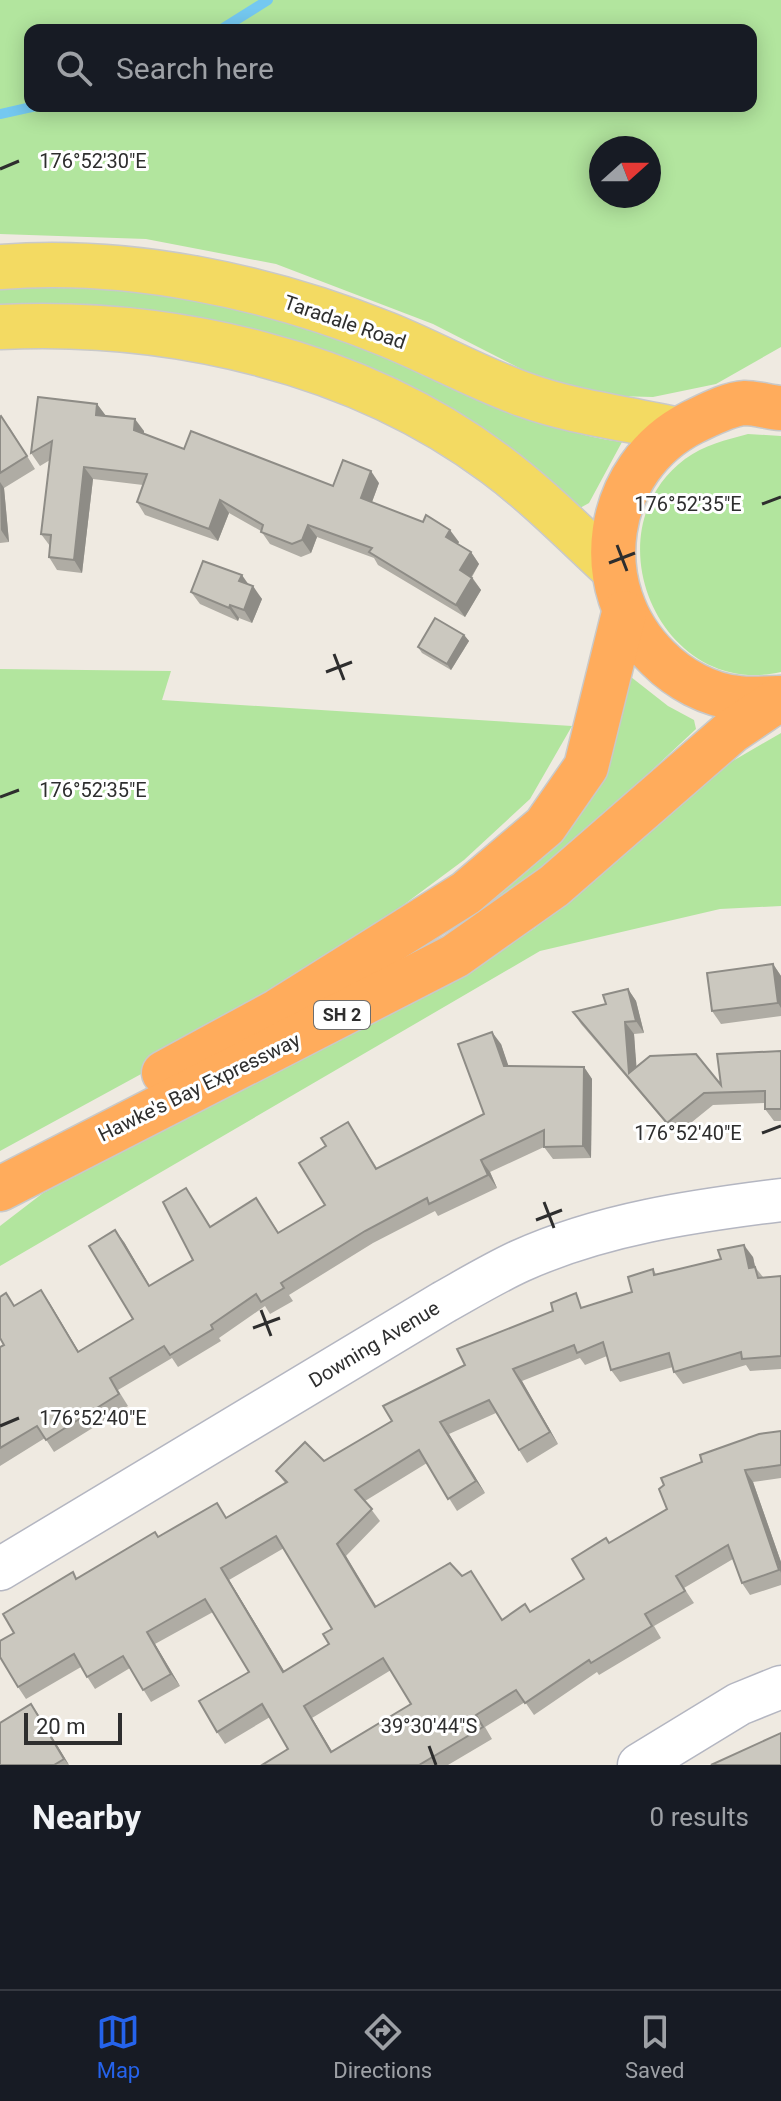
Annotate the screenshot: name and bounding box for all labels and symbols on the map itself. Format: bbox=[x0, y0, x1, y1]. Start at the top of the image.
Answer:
north arrow bbox=[589, 136, 661, 208]
text: 176°52'30"E bbox=[39, 149, 147, 173]
street label: Taradale Road bbox=[281, 290, 409, 354]
text: 176°52'35"E bbox=[634, 492, 742, 516]
text: 176°52'35"E bbox=[39, 778, 147, 802]
road number: SH 2 bbox=[314, 1001, 370, 1029]
street label: Hawke's Bay Expressway bbox=[94, 1027, 304, 1146]
text: 176°52'40"E bbox=[634, 1121, 742, 1145]
street label: Downing Avenue bbox=[304, 1296, 444, 1392]
text: 176°52'40"E bbox=[39, 1406, 147, 1430]
scale bar bbox=[24, 1709, 122, 1745]
text: 39°30'44"S bbox=[381, 1714, 477, 1738]

